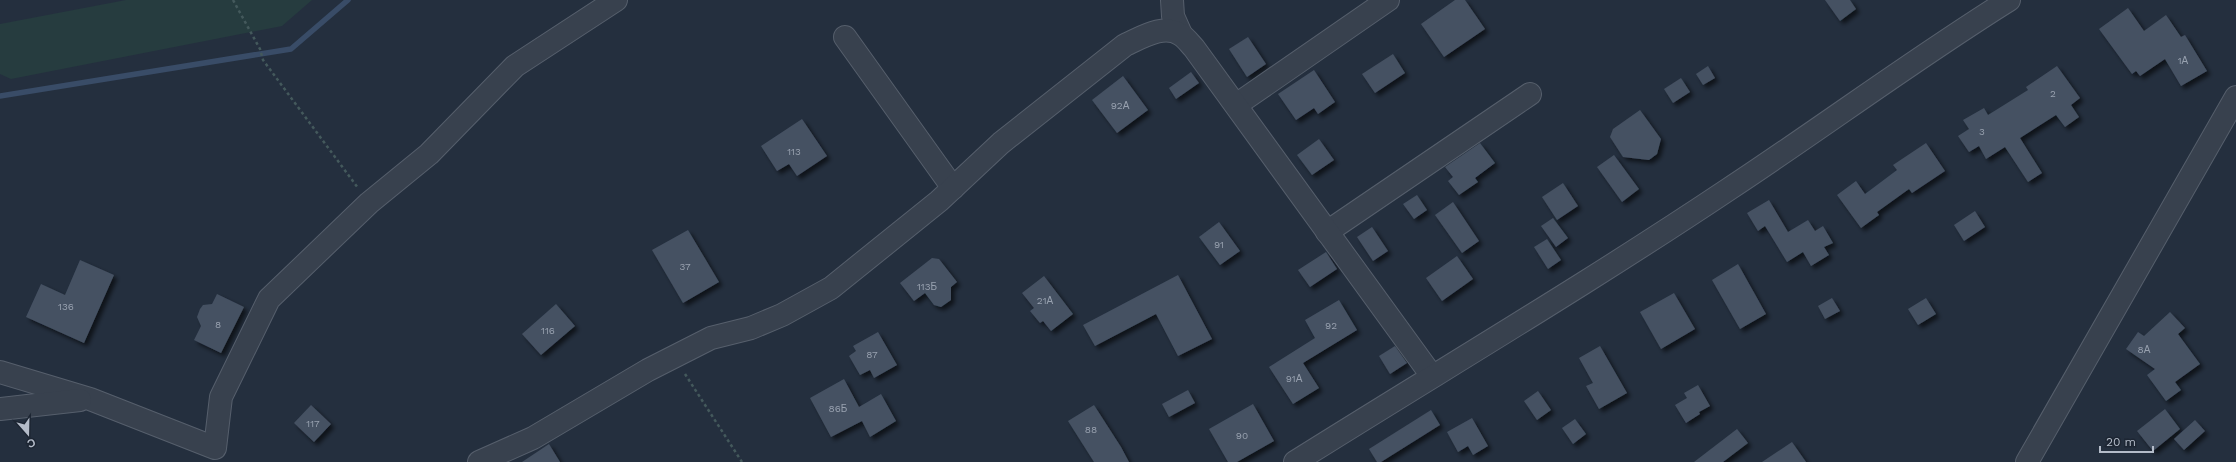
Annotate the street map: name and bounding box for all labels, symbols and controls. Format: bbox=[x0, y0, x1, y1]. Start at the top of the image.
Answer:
house number: 1А bbox=[2178, 55, 2189, 66]
house number: 2 bbox=[2050, 88, 2056, 99]
house number: 92А bbox=[1111, 100, 1130, 111]
house number: 3 bbox=[1979, 126, 1985, 137]
house number: 113 bbox=[787, 146, 801, 157]
house number: 91 bbox=[1214, 239, 1224, 250]
house number: 37 bbox=[679, 261, 691, 272]
house number: 113Б bbox=[917, 281, 938, 292]
house number: 21А bbox=[1037, 295, 1054, 306]
house number: 136 bbox=[58, 301, 74, 312]
house number: 8 bbox=[215, 319, 221, 330]
house number: 92 bbox=[1325, 320, 1337, 331]
house number: 116 bbox=[541, 325, 555, 336]
house number: 8А bbox=[2138, 344, 2151, 355]
house number: 87 bbox=[866, 349, 878, 360]
house number: 91А bbox=[1286, 373, 1303, 384]
house number: 86Б bbox=[829, 403, 848, 414]
north arrow bbox=[8, 414, 48, 454]
house number: 117 bbox=[306, 418, 320, 429]
house number: 88 bbox=[1085, 424, 1097, 435]
scale bar bbox=[2100, 428, 2153, 454]
house number: 90 bbox=[1236, 430, 1248, 441]
text: С bbox=[25, 435, 37, 450]
text: 20 m bbox=[2106, 435, 2136, 449]

